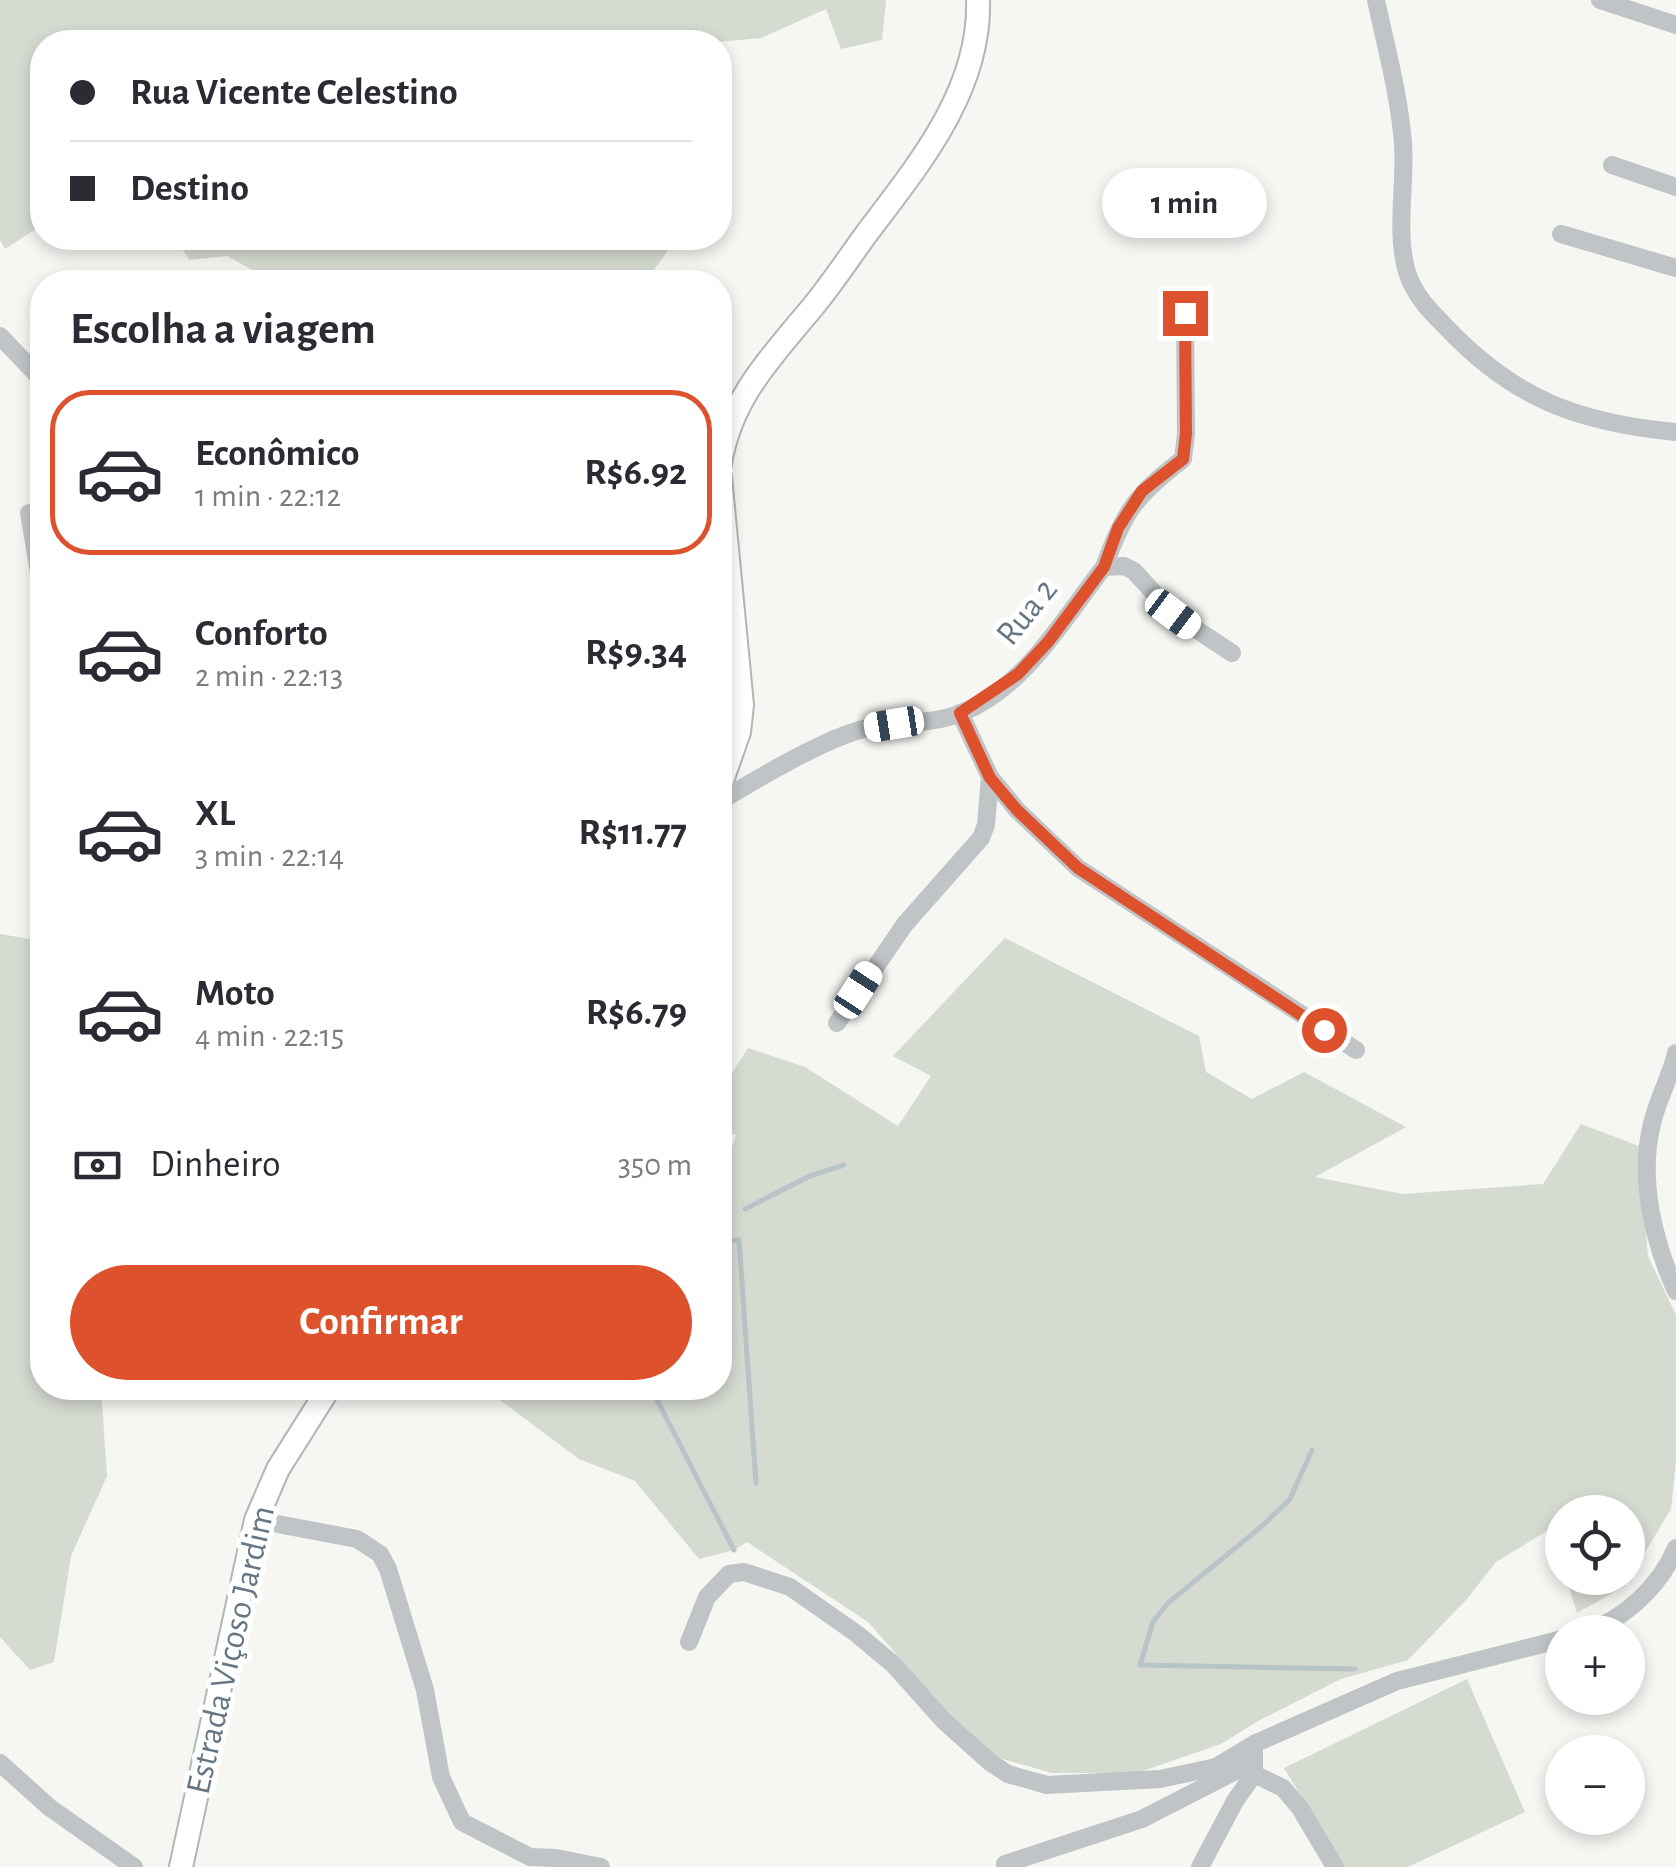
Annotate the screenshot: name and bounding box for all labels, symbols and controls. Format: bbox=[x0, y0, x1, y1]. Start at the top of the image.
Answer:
text: Rua Vicente Celestino bbox=[130, 74, 458, 112]
callout: 1 min bbox=[1102, 168, 1268, 238]
text: Destino bbox=[130, 170, 249, 208]
text: 1 min bbox=[1151, 187, 1218, 219]
route end bbox=[1163, 291, 1208, 336]
text: Escolha a viagem bbox=[70, 307, 376, 352]
icon: car bbox=[75, 428, 165, 518]
text: Econômico bbox=[195, 435, 359, 473]
text: R$6.92 bbox=[584, 454, 687, 492]
text: 1 min · 22:12 bbox=[195, 480, 341, 512]
street label: Rua 2 bbox=[990, 572, 1064, 652]
car bbox=[1140, 584, 1206, 644]
icon: car bbox=[75, 608, 165, 698]
text: Conforto bbox=[195, 615, 328, 653]
text: R$9.34 bbox=[585, 634, 687, 672]
text: 2 min · 22:13 bbox=[195, 660, 343, 692]
car bbox=[862, 704, 926, 744]
icon: car bbox=[75, 788, 165, 878]
text: XL bbox=[195, 795, 235, 833]
text: R$11.77 bbox=[579, 814, 687, 852]
text: 3 min · 22:14 bbox=[195, 840, 344, 872]
car bbox=[829, 957, 887, 1023]
icon: car bbox=[75, 968, 165, 1058]
text: Moto bbox=[195, 975, 275, 1013]
text: R$6.79 bbox=[586, 994, 687, 1032]
route start bbox=[1302, 1008, 1347, 1053]
text: 4 min · 22:15 bbox=[195, 1020, 344, 1052]
icon: cash bbox=[70, 1138, 125, 1193]
text: Dinheiro bbox=[150, 1146, 281, 1184]
text: 350 m bbox=[618, 1149, 692, 1181]
button: Confirmar bbox=[70, 1265, 692, 1380]
map controls bbox=[1545, 1495, 1645, 1835]
button: locate bbox=[1545, 1495, 1645, 1595]
street label: Estrada Viçoso Jardim bbox=[181, 1502, 281, 1798]
button: + bbox=[1545, 1615, 1645, 1715]
button: − bbox=[1545, 1735, 1645, 1835]

